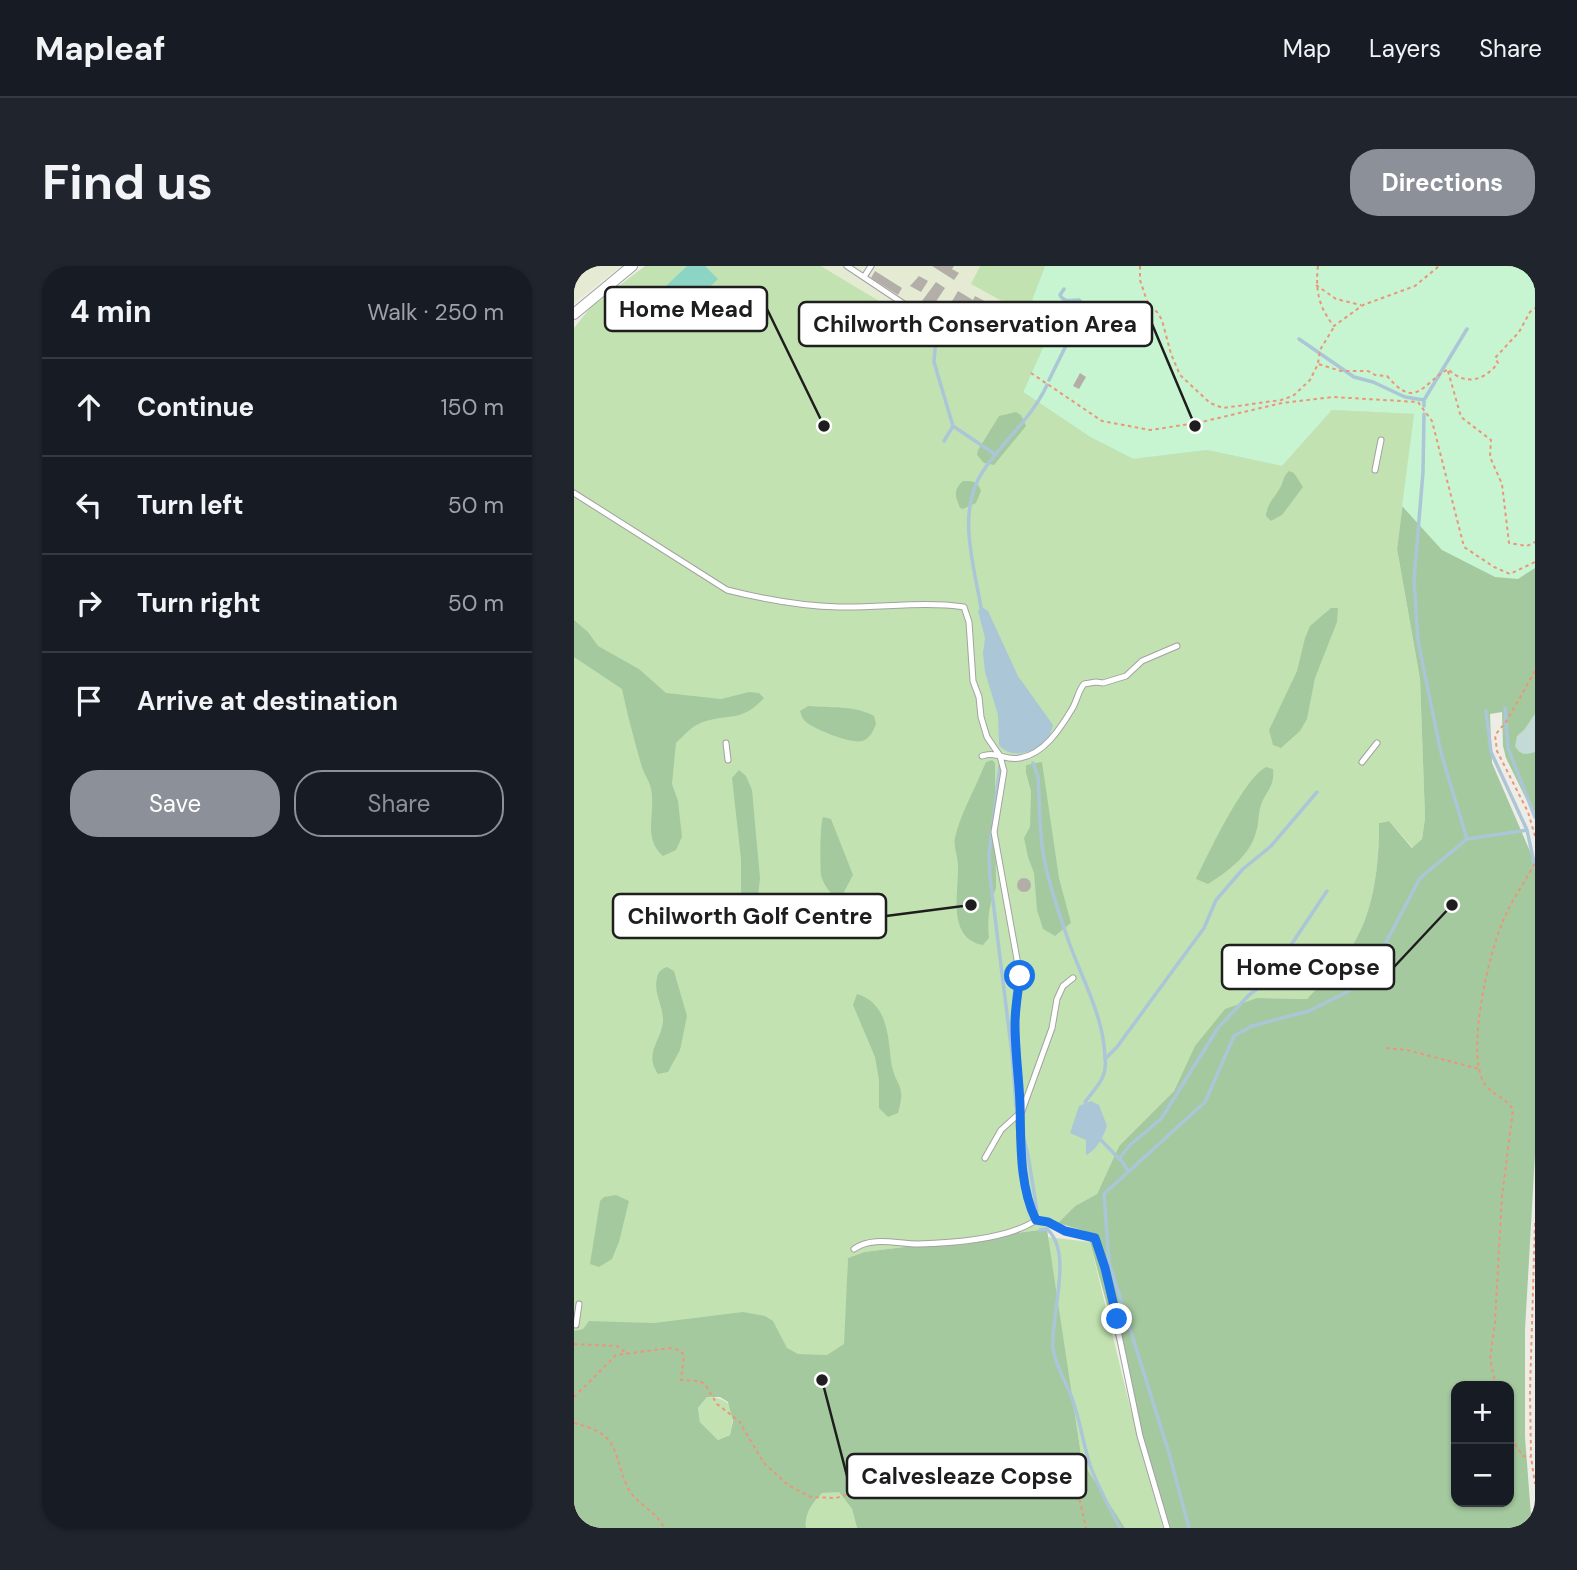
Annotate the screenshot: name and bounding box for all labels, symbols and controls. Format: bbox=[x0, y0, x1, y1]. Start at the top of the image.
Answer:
text: Mapleaf bbox=[35, 27, 165, 70]
text: Map bbox=[1283, 33, 1331, 64]
text: Layers bbox=[1369, 33, 1441, 64]
text: Share bbox=[1479, 33, 1542, 64]
button: Directions bbox=[1350, 149, 1535, 216]
text: Find us bbox=[42, 150, 213, 214]
callout: Home Mead bbox=[605, 287, 767, 331]
text: 4 min bbox=[70, 292, 152, 331]
text: Home Mead bbox=[619, 294, 753, 324]
text: Walk · 250 m bbox=[367, 297, 504, 327]
callout: Chilworth Conservation Area bbox=[799, 302, 1152, 346]
text: Chilworth Conservation Area bbox=[813, 309, 1137, 339]
icon: ahead bbox=[70, 388, 108, 426]
text: Continue bbox=[137, 390, 254, 424]
text: 150 m bbox=[440, 392, 504, 422]
icon: left bbox=[70, 486, 108, 524]
text: Turn left bbox=[137, 488, 244, 522]
text: 50 m bbox=[448, 490, 504, 520]
icon: right bbox=[70, 584, 108, 622]
text: Turn right bbox=[137, 586, 261, 620]
text: 50 m bbox=[448, 588, 504, 618]
icon: arrive bbox=[70, 682, 108, 720]
text: Arrive at destination bbox=[137, 684, 398, 718]
button: Save bbox=[70, 770, 280, 837]
button: Share bbox=[294, 770, 504, 837]
callout: Chilworth Golf Centre bbox=[613, 894, 886, 938]
text: Chilworth Golf Centre bbox=[627, 901, 873, 931]
callout: Home Copse bbox=[1222, 945, 1394, 989]
text: Home Copse bbox=[1236, 952, 1380, 982]
route start bbox=[1004, 960, 1035, 991]
route end bbox=[1101, 1303, 1132, 1334]
map controls bbox=[1451, 1381, 1514, 1507]
button: + bbox=[1451, 1381, 1514, 1444]
button: − bbox=[1451, 1444, 1514, 1507]
callout: Calvesleaze Copse bbox=[847, 1454, 1086, 1498]
text: Calvesleaze Copse bbox=[861, 1461, 1073, 1491]

